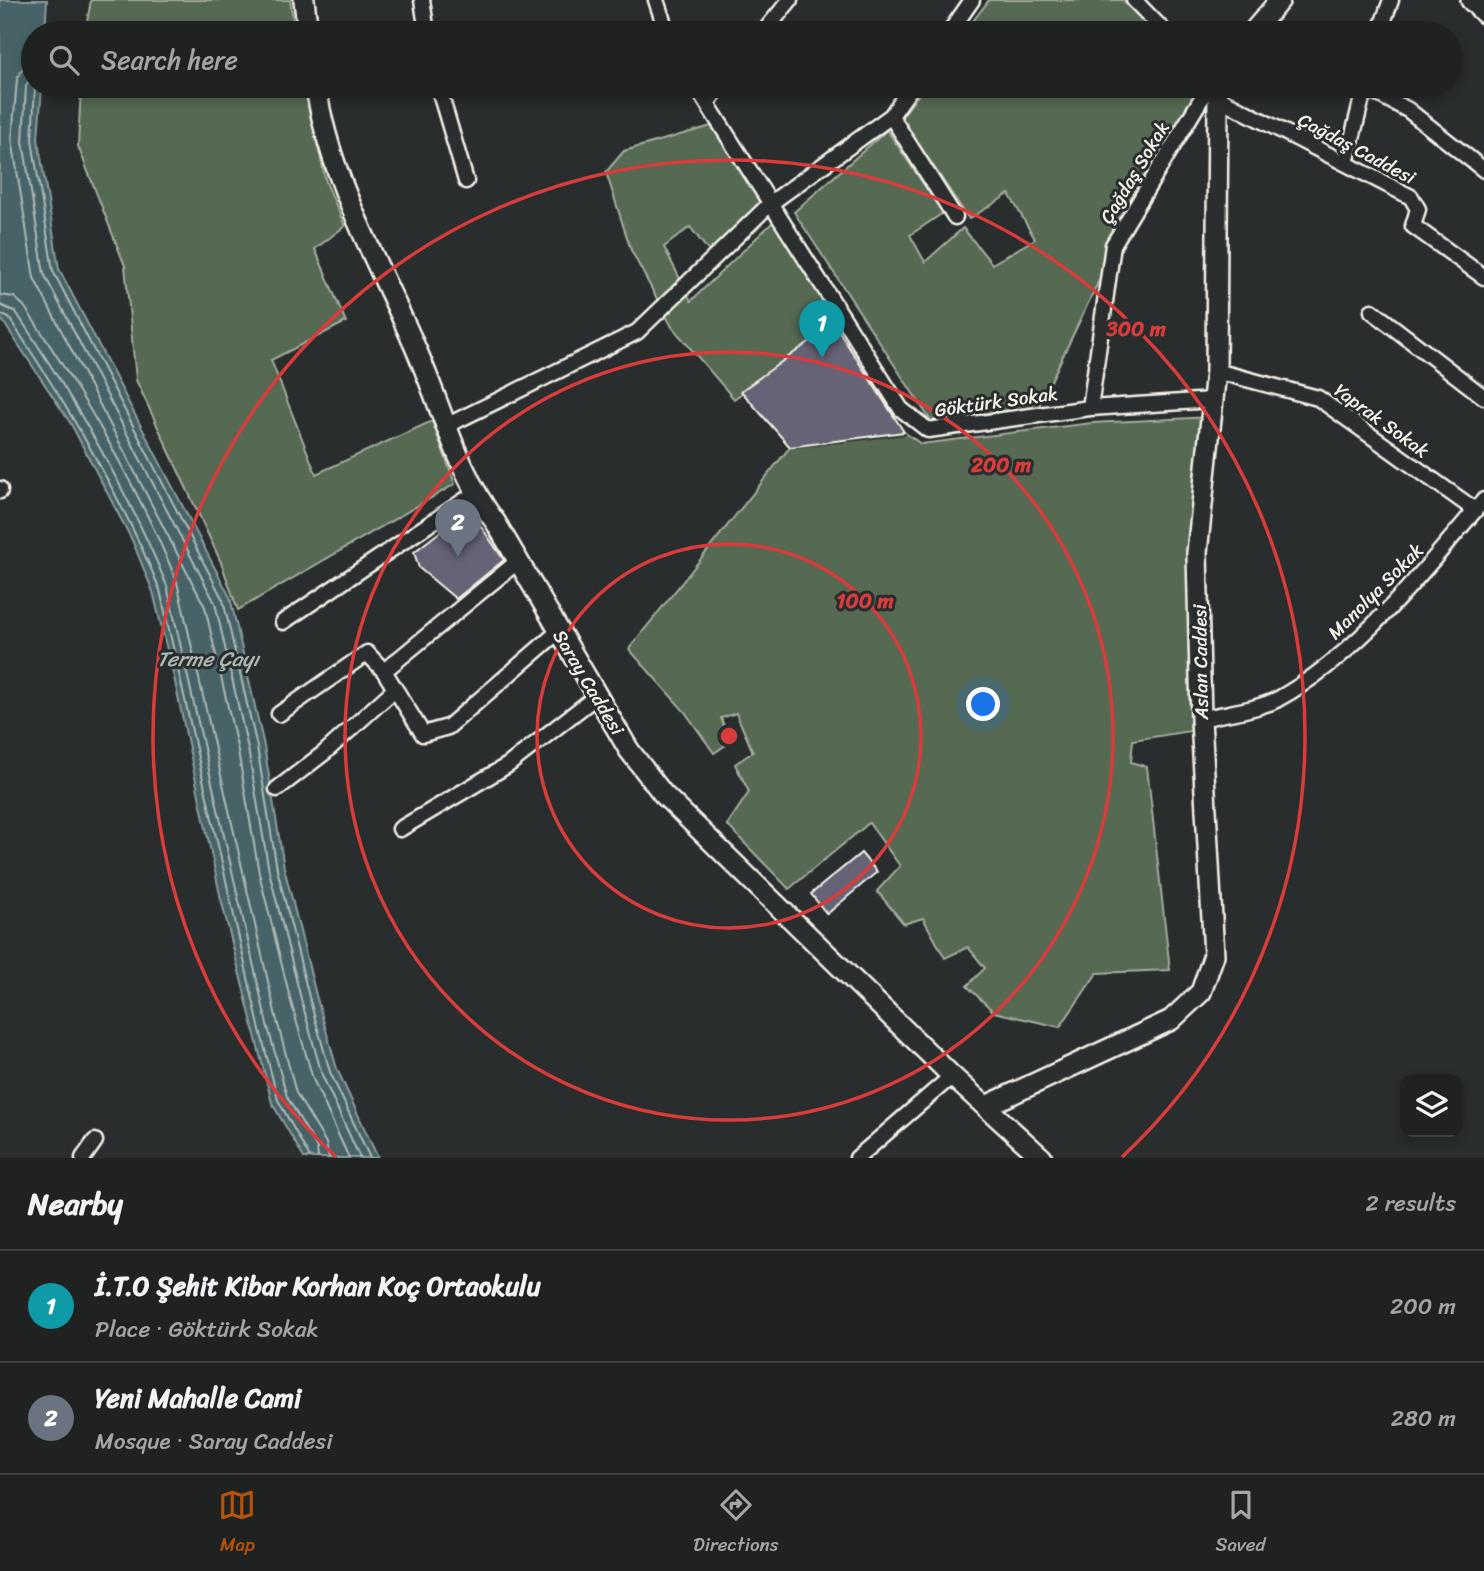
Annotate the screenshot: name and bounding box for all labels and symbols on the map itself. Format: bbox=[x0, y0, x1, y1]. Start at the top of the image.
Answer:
street label: Çağdaş Caddesi bbox=[1292, 104, 1422, 194]
street label: Çağdaş Sokak bbox=[1091, 114, 1178, 230]
pin: 1 bbox=[799, 300, 845, 358]
text: 300 m bbox=[1105, 310, 1167, 348]
street label: Yaprak Sokak bbox=[1327, 374, 1436, 467]
street label: Göktürk Sokak bbox=[932, 377, 1060, 426]
text: 200 m bbox=[970, 446, 1032, 484]
pin: 2 bbox=[435, 499, 481, 557]
street label: Manolya Sokak bbox=[1319, 535, 1432, 648]
text: 100 m bbox=[836, 582, 894, 620]
street label: Aslan Caddesi bbox=[1183, 603, 1218, 721]
street label: Saray Caddesi bbox=[544, 623, 634, 742]
water label: Terme Çayı bbox=[157, 640, 261, 678]
your location bbox=[966, 687, 1000, 721]
centre of rings bbox=[717, 724, 741, 748]

